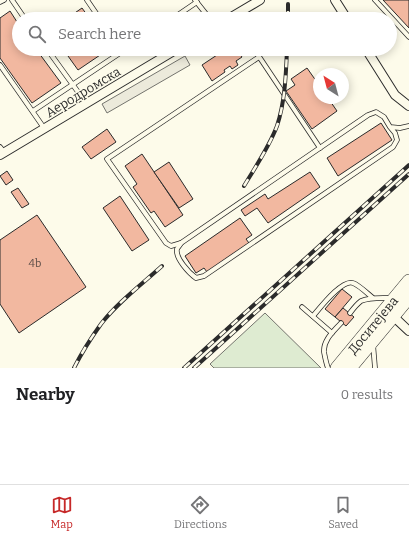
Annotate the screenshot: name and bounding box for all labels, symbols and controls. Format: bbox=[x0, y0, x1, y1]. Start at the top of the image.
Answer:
search box bbox=[12, 12, 397, 56]
icon: search bbox=[26, 23, 48, 45]
text: Search here bbox=[58, 25, 141, 43]
street label: Аеродромска bbox=[43, 64, 123, 120]
north arrow bbox=[313, 68, 349, 104]
house number: 4b bbox=[29, 257, 41, 270]
street label: Доситејева bbox=[345, 293, 401, 357]
text: Nearby bbox=[16, 384, 75, 405]
text: 0 results bbox=[341, 387, 393, 402]
tab: Map bbox=[51, 494, 73, 531]
tab: Directions bbox=[174, 494, 227, 531]
tab: Saved bbox=[328, 494, 358, 531]

